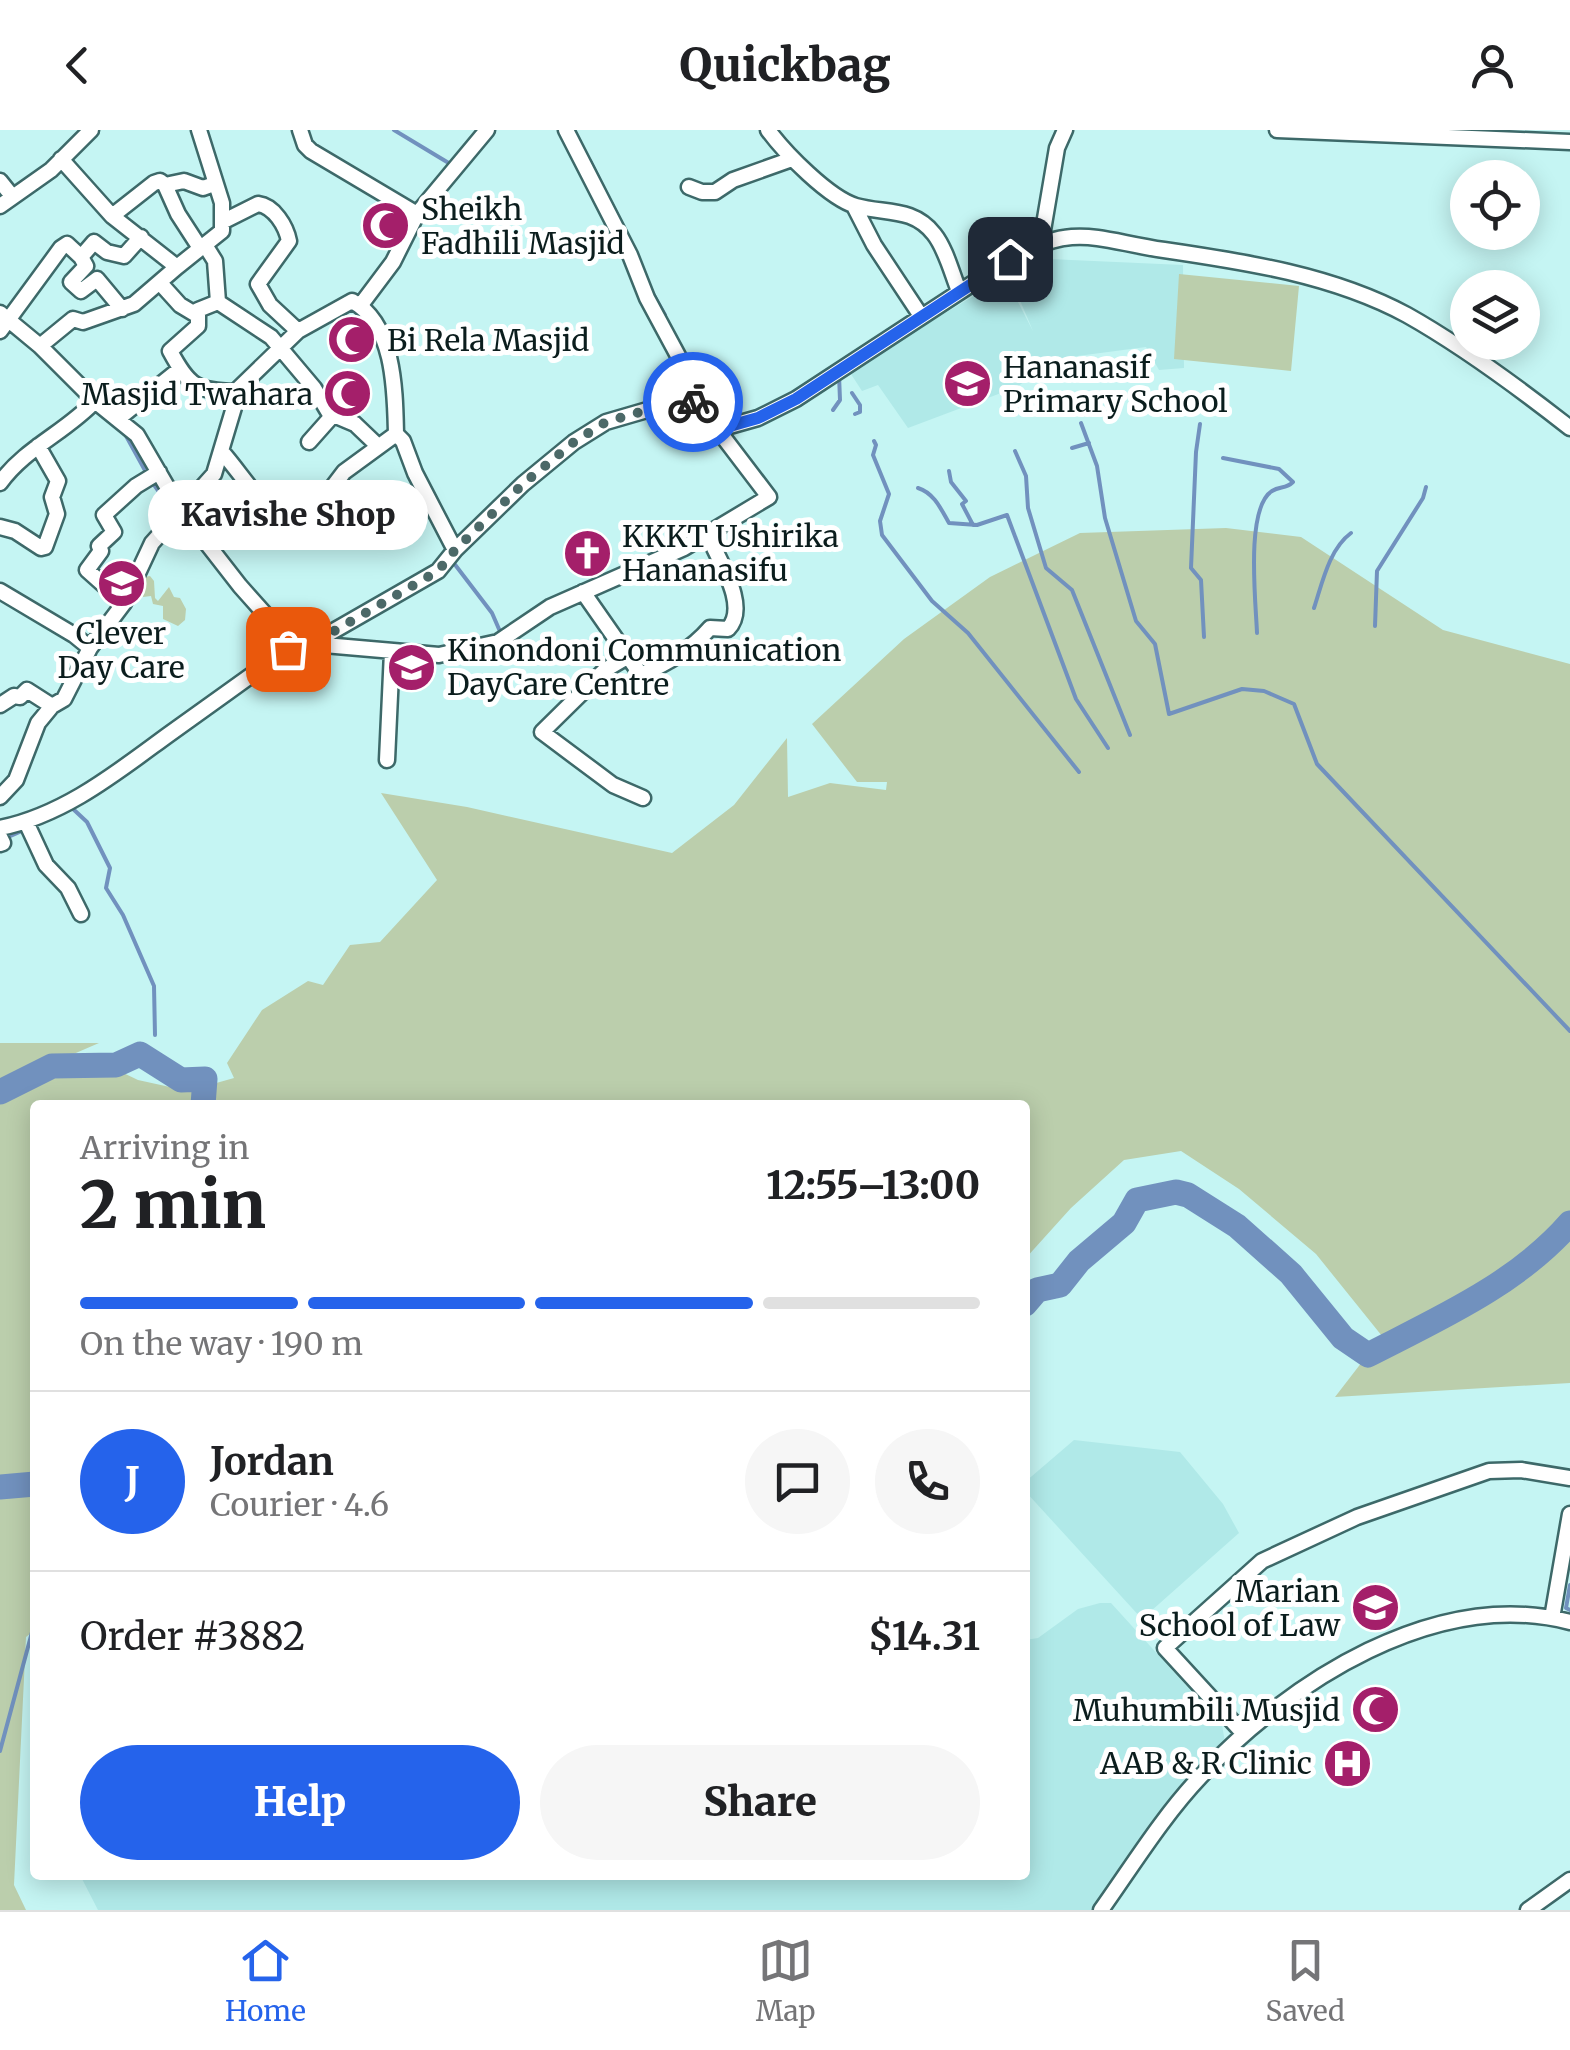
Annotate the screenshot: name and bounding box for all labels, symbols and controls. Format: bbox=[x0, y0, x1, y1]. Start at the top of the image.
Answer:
text: Quickbag bbox=[679, 37, 891, 93]
icon: back bbox=[50, 38, 105, 93]
icon: person bbox=[1465, 38, 1520, 93]
map controls bbox=[1450, 160, 1540, 360]
button: locate bbox=[1450, 160, 1540, 250]
place label: Sheikh Fadhili Masjid bbox=[421, 190, 625, 262]
mosque icon: Sheikh Fadhili Masjid bbox=[360, 200, 412, 252]
pin bbox=[968, 217, 1053, 302]
icon: home bbox=[983, 232, 1038, 287]
button: layers bbox=[1450, 270, 1540, 360]
mosque icon: Bi Rela Masjid bbox=[326, 314, 378, 366]
place label: Bi Rela Masjid bbox=[387, 321, 589, 359]
place label: Hananasif Primary School bbox=[1003, 348, 1228, 420]
courier bbox=[643, 352, 743, 452]
school or university icon: Hananasif Primary School bbox=[942, 358, 994, 410]
mosque icon: Masjid Twahara bbox=[322, 368, 374, 420]
place label: Masjid Twahara bbox=[81, 375, 313, 413]
icon: bike bbox=[666, 375, 721, 430]
callout: Kavishe Shop bbox=[148, 479, 428, 549]
text: Kavishe Shop bbox=[180, 495, 396, 535]
place label: KKKT Ushirika Hananasifu bbox=[622, 517, 839, 589]
church icon: KKKT Ushirika Hananasifu bbox=[561, 527, 613, 579]
school or university icon: Clever Day Care bbox=[95, 558, 147, 610]
pin bbox=[246, 607, 331, 692]
place label: Clever Day Care bbox=[57, 614, 185, 686]
icon: bag bbox=[261, 622, 316, 677]
place label: Kinondoni Communication DayCare Centre bbox=[447, 631, 842, 703]
school or university icon: Kinondoni Communication DayCare Centre bbox=[386, 641, 438, 693]
text: Arriving in bbox=[80, 1128, 249, 1168]
text: 12:55–13:00 bbox=[766, 1162, 980, 1209]
text: 2 min bbox=[80, 1164, 266, 1246]
text: On the way · 190 m bbox=[80, 1324, 363, 1364]
button: chat bbox=[745, 1429, 850, 1534]
button: phone bbox=[875, 1429, 980, 1534]
text: Jordan bbox=[210, 1438, 334, 1485]
text: J bbox=[125, 1458, 140, 1505]
text: Courier · 4.6 bbox=[210, 1485, 389, 1525]
place label: Marian School of Law bbox=[1139, 1572, 1341, 1644]
school or university icon: Marian School of Law bbox=[1349, 1582, 1401, 1634]
text: Order #3882 bbox=[80, 1613, 305, 1660]
text: $14.31 bbox=[868, 1613, 980, 1660]
mosque icon: Muhumbili Musjid bbox=[1349, 1684, 1401, 1736]
place label: Muhumbili Musjid bbox=[1073, 1691, 1340, 1729]
hospital icon: AAB & R Clinic bbox=[1321, 1737, 1373, 1789]
place label: AAB & R Clinic bbox=[1099, 1744, 1312, 1782]
button: Help bbox=[80, 1745, 520, 1860]
button: Share bbox=[540, 1745, 980, 1860]
tab: Home bbox=[225, 1933, 306, 2029]
tab: Map bbox=[756, 1933, 816, 2029]
tab: Saved bbox=[1266, 1933, 1345, 2029]

